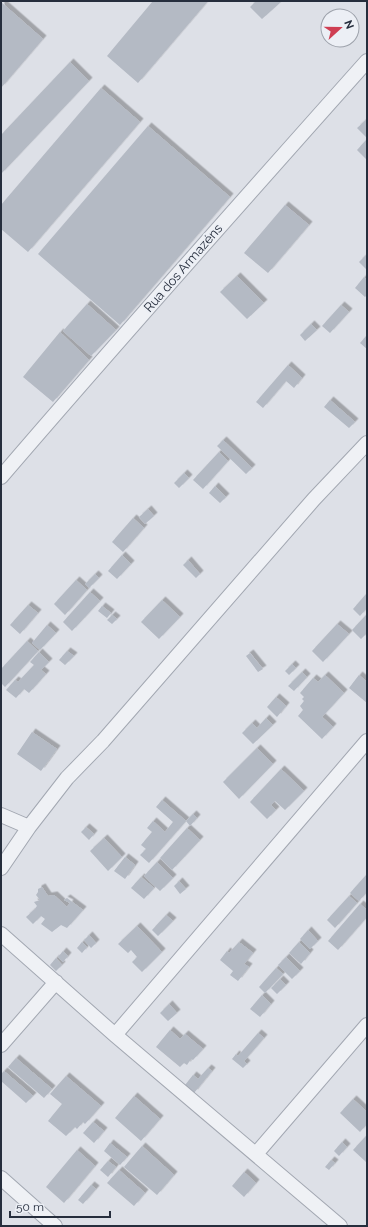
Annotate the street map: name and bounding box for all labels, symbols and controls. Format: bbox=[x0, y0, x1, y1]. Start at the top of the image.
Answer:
north arrow bbox=[320, 8, 360, 48]
text: N bbox=[341, 18, 356, 31]
street label: Rua dos Armazéns bbox=[141, 221, 225, 315]
scale bar bbox=[10, 1193, 110, 1219]
text: 50 m bbox=[16, 1200, 44, 1214]

